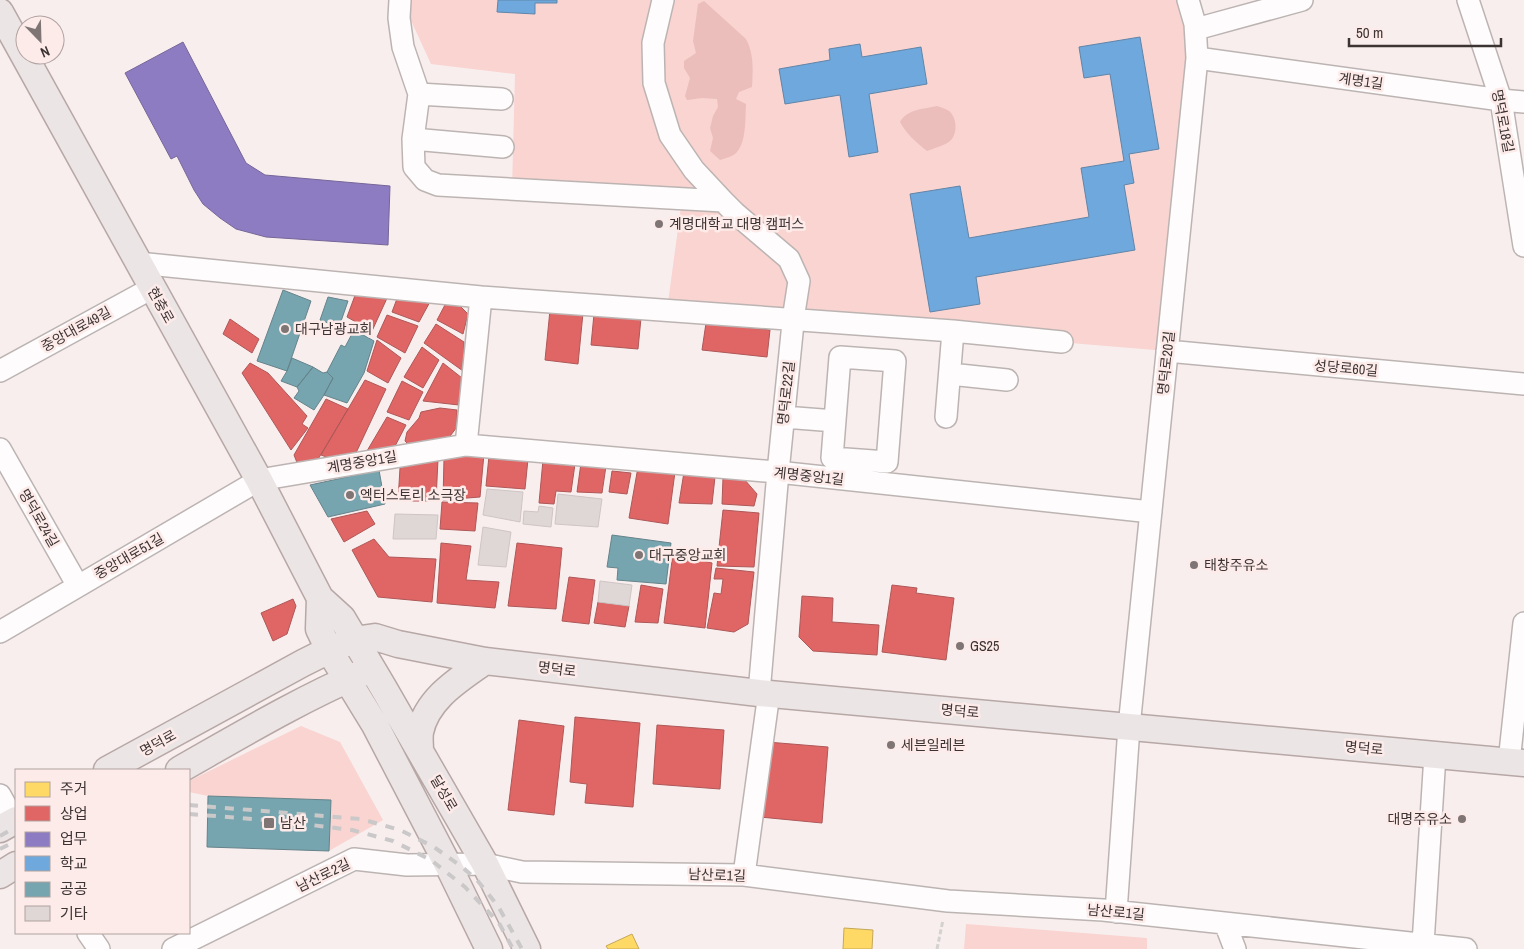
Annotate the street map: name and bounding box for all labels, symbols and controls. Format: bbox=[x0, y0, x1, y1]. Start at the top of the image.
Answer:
north arrow bbox=[15, 15, 65, 65]
scale bar bbox=[1349, 15, 1502, 47]
text: 50 m bbox=[1356, 22, 1383, 43]
text: N bbox=[38, 42, 52, 62]
street label: 계명1길 bbox=[1337, 69, 1385, 93]
street label: 명덕로18길 bbox=[1488, 88, 1518, 154]
place label: 계명대학교 대명 캠퍼스 bbox=[669, 215, 804, 233]
marker: 계명대학교 대명 캠퍼스 bbox=[653, 218, 665, 230]
street label: 현충로 bbox=[144, 284, 178, 326]
street label: 중앙대로49길 bbox=[38, 302, 114, 356]
place label: 대구남광교회 bbox=[295, 320, 372, 338]
marker: 대구남광교회 bbox=[279, 323, 291, 335]
street label: 명덕로20길 bbox=[1154, 330, 1178, 396]
street label: 성당로60길 bbox=[1313, 356, 1379, 380]
street label: 명덕로22길 bbox=[774, 360, 798, 426]
street label: 계명중앙1길 bbox=[326, 447, 398, 477]
street label: 계명중앙1길 bbox=[773, 463, 845, 489]
street label: 명덕로24길 bbox=[15, 486, 63, 550]
place label: 엑터스토리 소극장 bbox=[360, 486, 466, 504]
marker: 엑터스토리 소극장 bbox=[344, 489, 356, 501]
street label: 중앙대로51길 bbox=[91, 529, 167, 583]
place label: 대구중앙교회 bbox=[649, 546, 726, 564]
marker: 대구중앙교회 bbox=[633, 549, 645, 561]
place label: 태창주유소 bbox=[1204, 556, 1269, 574]
marker: 태창주유소 bbox=[1188, 559, 1200, 571]
place label: GS25 bbox=[970, 637, 999, 655]
marker: GS25 bbox=[954, 640, 966, 652]
street label: 명덕로 bbox=[537, 658, 577, 680]
street label: 명덕로 bbox=[940, 700, 980, 722]
street label: 명덕로 bbox=[137, 726, 179, 760]
place label: 세븐일레븐 bbox=[901, 736, 966, 754]
street label: 명덕로 bbox=[1344, 737, 1384, 759]
marker: 세븐일레븐 bbox=[885, 739, 897, 751]
legend bbox=[15, 769, 190, 934]
street label: 달성로 bbox=[427, 772, 462, 814]
text: 주거 bbox=[60, 778, 88, 799]
text: 상업 bbox=[60, 803, 88, 824]
place label: 대명주유소 bbox=[1388, 810, 1452, 828]
marker: 대명주유소 bbox=[1456, 813, 1468, 825]
place label: 남산 bbox=[280, 814, 306, 832]
marker: 남산 bbox=[262, 816, 276, 830]
text: 업무 bbox=[60, 828, 88, 849]
text: 학교 bbox=[60, 853, 88, 874]
street label: 남산로2길 bbox=[293, 854, 353, 896]
street label: 남산로1길 bbox=[688, 865, 746, 885]
text: 공공 bbox=[60, 878, 88, 899]
street label: 남산로1길 bbox=[1086, 901, 1146, 923]
text: 기타 bbox=[60, 903, 88, 924]

